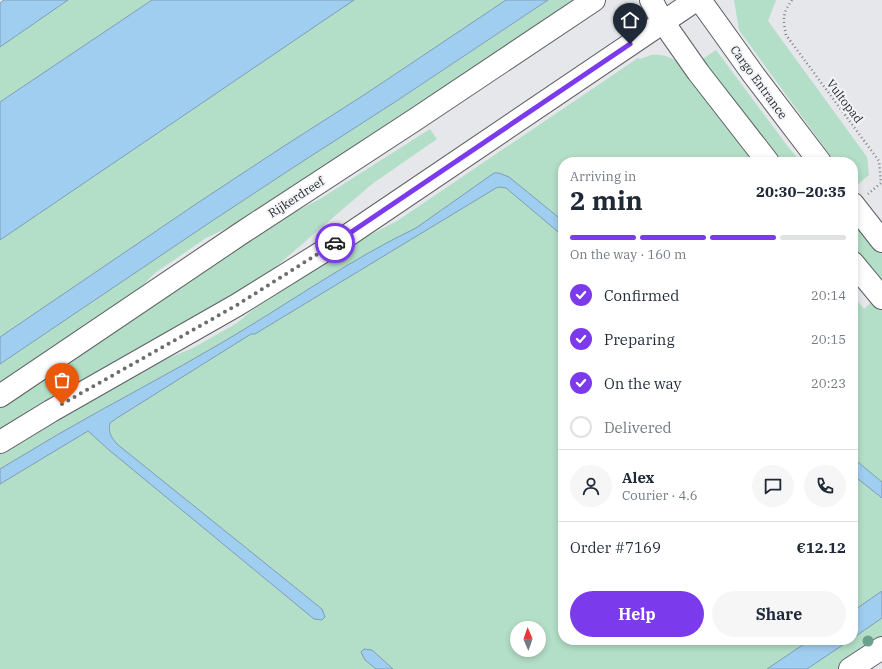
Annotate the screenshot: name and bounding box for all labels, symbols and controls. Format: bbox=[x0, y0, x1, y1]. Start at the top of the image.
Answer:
pin bbox=[613, 3, 647, 44]
icon: home bbox=[619, 9, 641, 31]
street label: Cargo Entrance bbox=[727, 42, 791, 122]
street label: Vultopad bbox=[824, 76, 866, 126]
text: Arriving in bbox=[570, 168, 636, 185]
street label: Rijkerdreef bbox=[265, 173, 328, 221]
text: 20:30–20:35 bbox=[756, 182, 846, 201]
text: 2 min bbox=[570, 183, 643, 217]
courier bbox=[315, 223, 355, 263]
icon: car bbox=[324, 232, 346, 254]
text: On the way · 160 m bbox=[570, 246, 686, 263]
icon: check bbox=[570, 284, 592, 306]
text: Confirmed bbox=[604, 286, 679, 305]
text: 20:14 bbox=[811, 287, 846, 304]
icon: check bbox=[570, 328, 592, 350]
text: Preparing bbox=[604, 330, 675, 349]
text: 20:15 bbox=[811, 331, 846, 348]
pin bbox=[45, 363, 79, 404]
icon: bag bbox=[51, 369, 73, 391]
icon: check bbox=[570, 372, 592, 394]
text: On the way bbox=[604, 374, 682, 393]
text: 20:23 bbox=[811, 375, 846, 392]
text: Delivered bbox=[604, 418, 672, 437]
button: person bbox=[570, 465, 612, 507]
button: chat bbox=[752, 465, 794, 507]
button: phone bbox=[804, 465, 846, 507]
text: Alex bbox=[622, 468, 654, 487]
text: Courier · 4.6 bbox=[622, 487, 698, 504]
text: Order #7169 bbox=[570, 538, 661, 557]
text: €12.12 bbox=[796, 538, 846, 557]
button: Help bbox=[570, 591, 704, 637]
button: Share bbox=[712, 591, 846, 637]
north arrow bbox=[510, 621, 546, 657]
map controls bbox=[510, 621, 546, 657]

